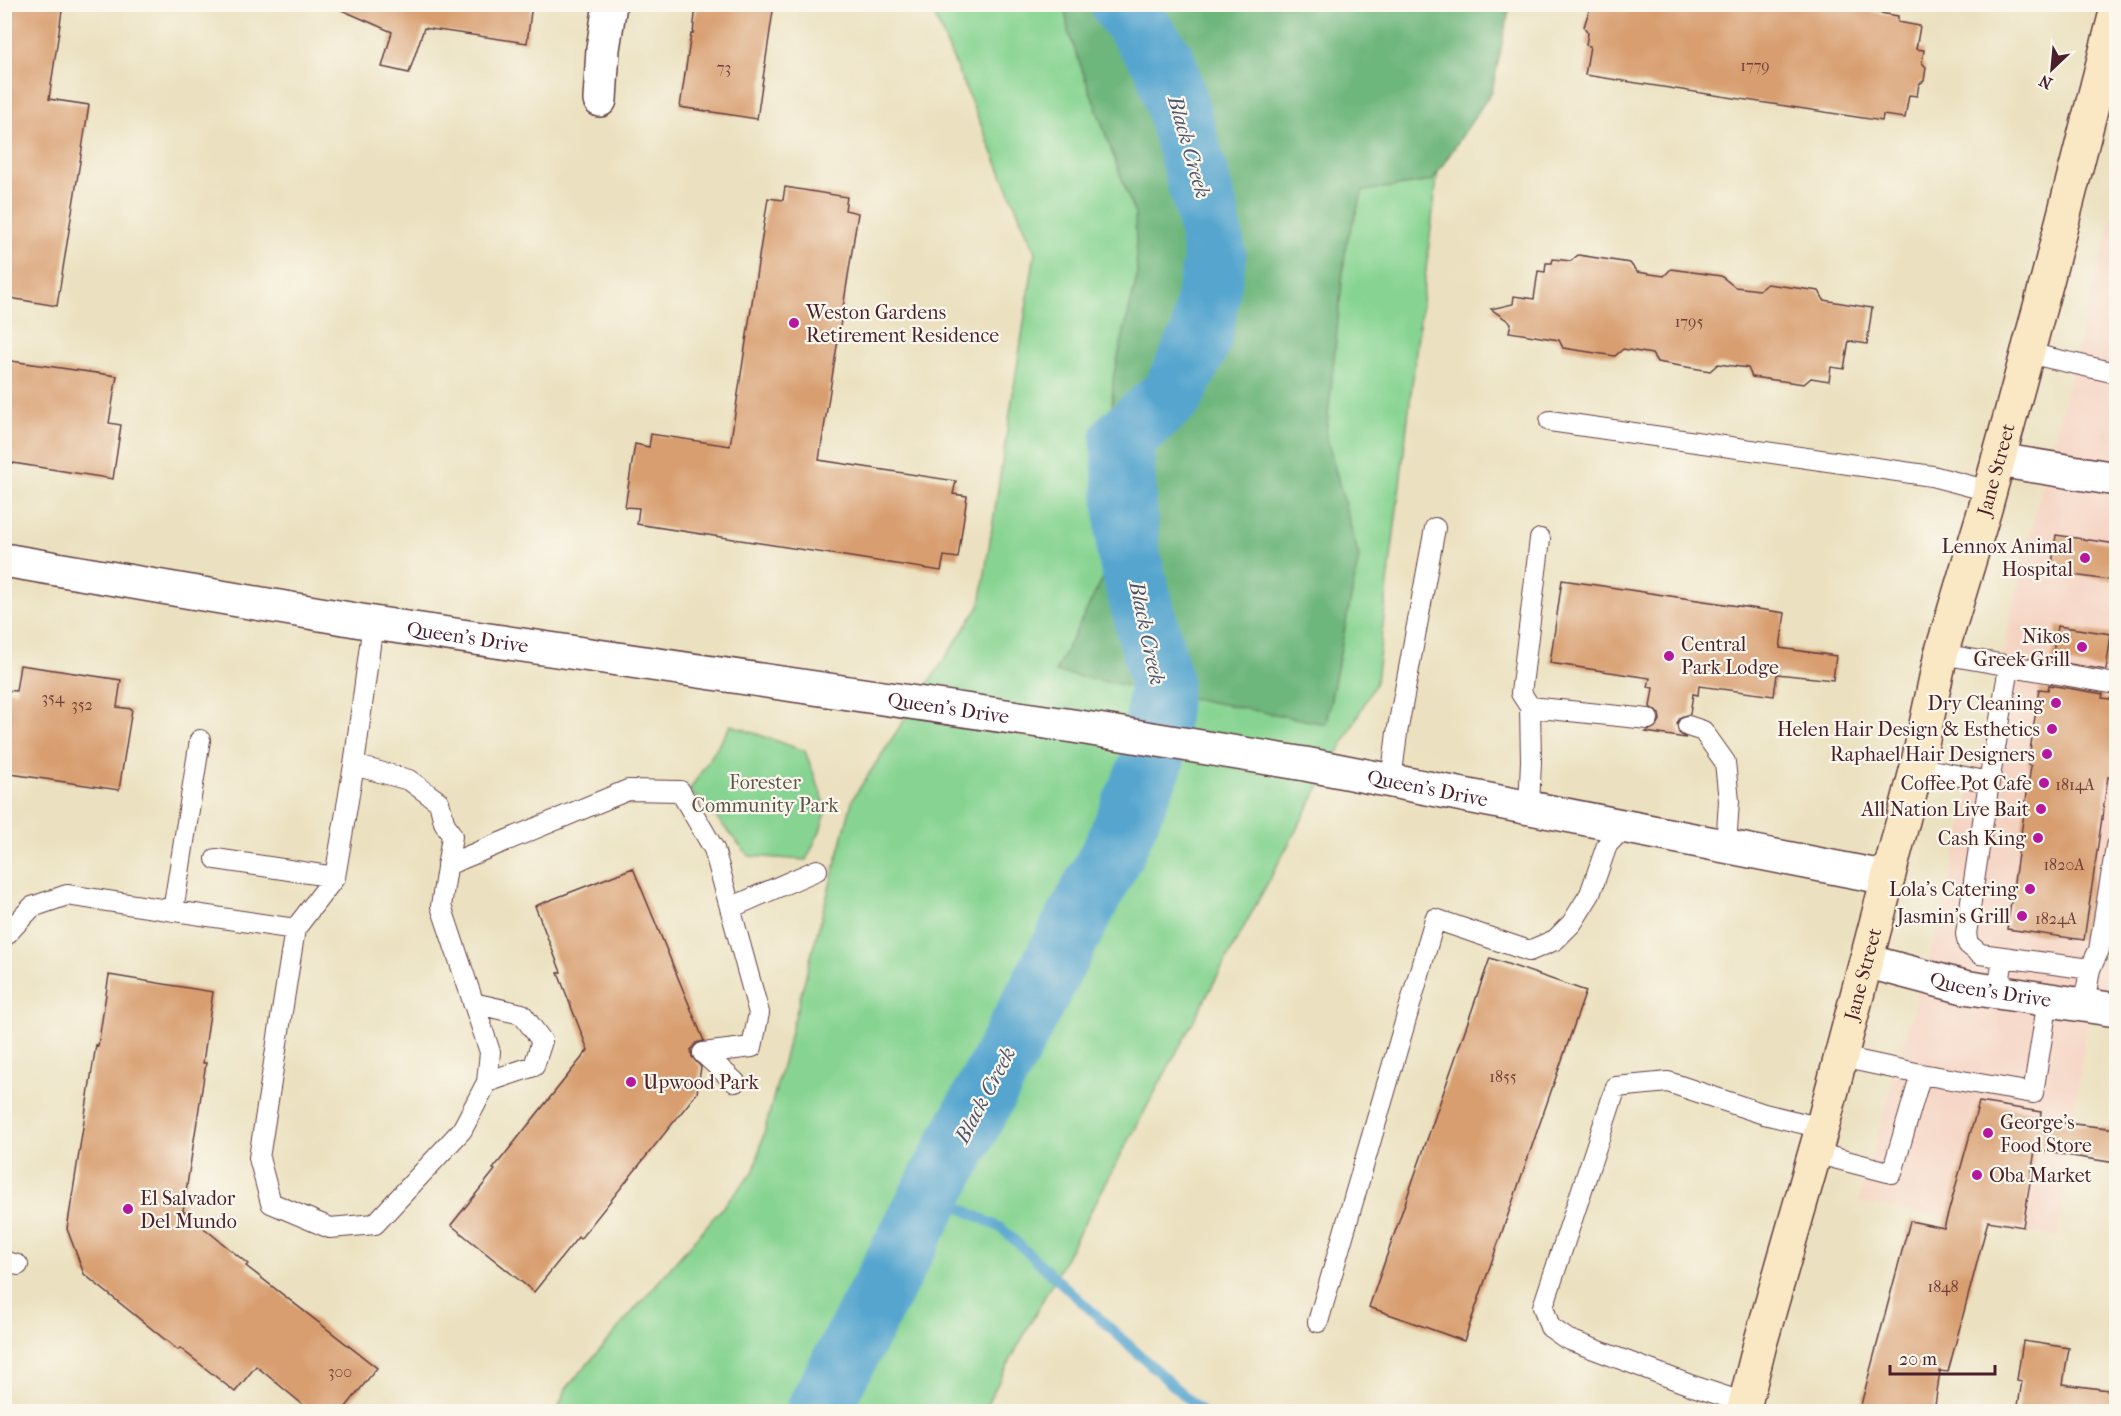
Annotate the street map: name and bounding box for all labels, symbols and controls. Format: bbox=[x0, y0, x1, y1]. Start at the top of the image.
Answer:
north arrow bbox=[2022, 39, 2082, 99]
house number: 1779 bbox=[1740, 56, 1770, 75]
house number: 73 bbox=[717, 58, 731, 77]
text: N bbox=[2035, 70, 2055, 93]
water label: Black Creek bbox=[1163, 92, 1215, 201]
place label: Weston Gardens Retirement Residence bbox=[805, 301, 999, 347]
house number: 1795 bbox=[1675, 312, 1703, 331]
marker: Weston Gardens Retirement Residence bbox=[787, 316, 801, 330]
street label: Jane Street bbox=[1972, 421, 2020, 521]
place label: Lennox Animal Hospital bbox=[1941, 535, 2073, 581]
marker: Lennox Animal Hospital bbox=[2078, 551, 2092, 565]
water label: Black Creek bbox=[1124, 578, 1170, 687]
street label: Queen's Drive bbox=[405, 617, 530, 658]
place label: Nikos Greek Grill bbox=[1973, 625, 2070, 671]
place label: Central Park Lodge bbox=[1681, 633, 1779, 679]
marker: Nikos Greek Grill bbox=[2075, 640, 2089, 654]
marker: Central Park Lodge bbox=[1662, 649, 1676, 663]
house number: 354 bbox=[42, 688, 65, 707]
street label: Queen's Drive bbox=[886, 688, 1011, 728]
place label: Dry Cleaning bbox=[1927, 692, 2044, 715]
house number: 352 bbox=[71, 695, 93, 714]
marker: Dry Cleaning bbox=[2049, 696, 2063, 710]
place label: Helen Hair Design & Esthetics bbox=[1777, 718, 2040, 741]
marker: Helen Hair Design & Esthetics bbox=[2045, 722, 2059, 736]
place label: Raphael Hair Designers bbox=[1830, 743, 2035, 766]
marker: Raphael Hair Designers bbox=[2040, 747, 2054, 761]
street label: Queen's Drive bbox=[1365, 765, 1490, 812]
park label: Forester Community Park bbox=[691, 771, 839, 817]
place label: Coffee Pot Cafe bbox=[1901, 772, 2032, 795]
house number: 1814A bbox=[2055, 775, 2095, 794]
marker: Coffee Pot Cafe bbox=[2037, 776, 2051, 790]
place label: All Nation Live Bait bbox=[1860, 798, 2029, 821]
marker: All Nation Live Bait bbox=[2034, 802, 2048, 816]
place label: Cash King bbox=[1938, 827, 2026, 850]
marker: Cash King bbox=[2031, 831, 2045, 845]
house number: 1820A bbox=[2043, 855, 2085, 874]
place label: Lola's Catering bbox=[1889, 878, 2018, 901]
marker: Lola's Catering bbox=[2023, 882, 2037, 896]
place label: Jasmin's Grill bbox=[1895, 905, 2010, 928]
marker: Jasmin's Grill bbox=[2015, 909, 2029, 923]
house number: 1824A bbox=[2035, 909, 2078, 928]
street label: Jane Street bbox=[1839, 925, 1886, 1025]
street label: Queen's Drive bbox=[1927, 967, 2053, 1012]
water label: Black Creek bbox=[949, 1043, 1020, 1148]
house number: 1855 bbox=[1489, 1067, 1517, 1086]
place label: Upwood Park bbox=[643, 1071, 759, 1094]
marker: Upwood Park bbox=[624, 1075, 638, 1089]
place label: George's Food Store bbox=[2000, 1111, 2092, 1157]
marker: George's Food Store bbox=[1981, 1126, 1995, 1140]
place label: Oba Market bbox=[1989, 1164, 2092, 1187]
marker: Oba Market bbox=[1970, 1168, 1984, 1182]
place label: El Salvador Del Mundo bbox=[140, 1187, 237, 1233]
marker: El Salvador Del Mundo bbox=[121, 1202, 135, 1216]
house number: 1848 bbox=[1927, 1277, 1959, 1296]
scale bar bbox=[1890, 1338, 1995, 1376]
text: 20 m bbox=[1899, 1349, 1937, 1370]
house number: 300 bbox=[328, 1362, 352, 1381]

